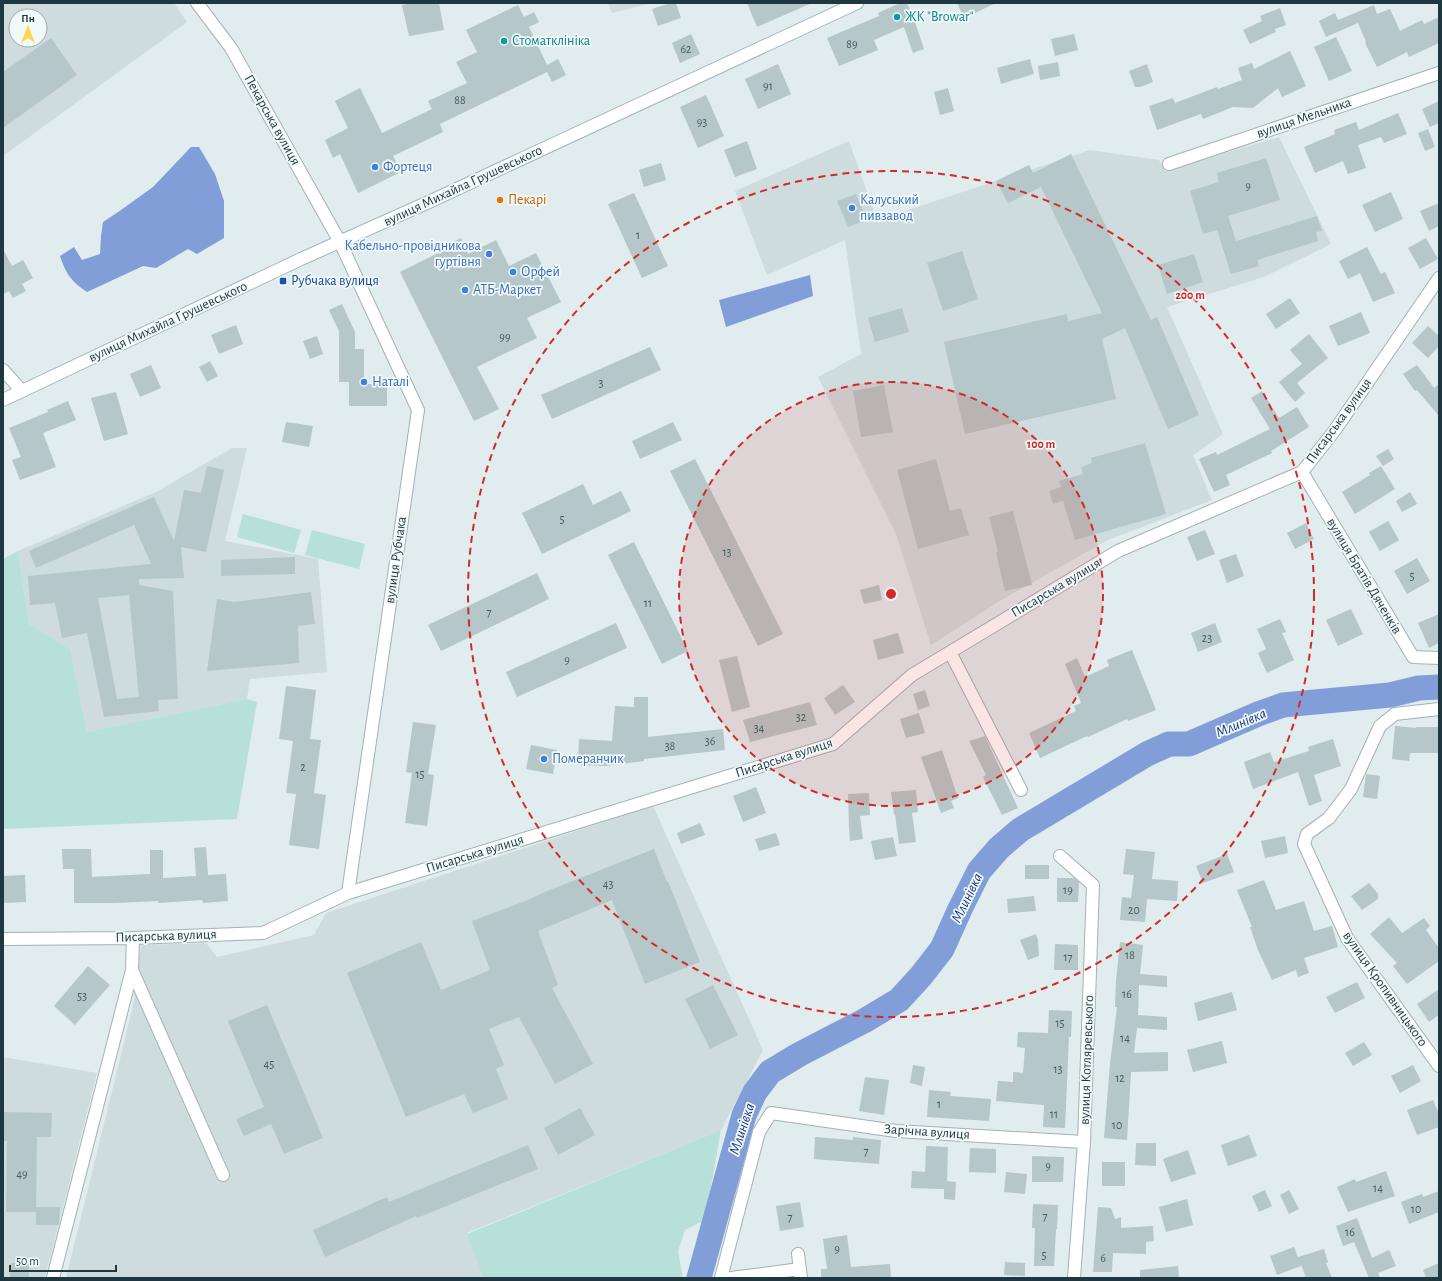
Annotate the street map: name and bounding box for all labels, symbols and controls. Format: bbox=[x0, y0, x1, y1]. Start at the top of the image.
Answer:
north arrow bbox=[8, 8, 48, 48]
place label: ЖК "Browar" bbox=[905, 10, 974, 24]
marker: ЖК "Browar" bbox=[892, 12, 902, 22]
text: Пн bbox=[21, 13, 35, 24]
place label: Стоматклініка bbox=[512, 34, 591, 48]
marker: Стоматклініка bbox=[499, 36, 509, 46]
house number: 89 bbox=[846, 38, 858, 50]
house number: 62 bbox=[680, 43, 692, 55]
street label: Пекарська вулиця bbox=[241, 72, 303, 168]
house number: 91 bbox=[763, 80, 773, 92]
house number: 88 bbox=[454, 94, 466, 106]
street label: вулиця Мельника bbox=[1255, 95, 1354, 141]
house number: 93 bbox=[697, 116, 707, 128]
street label: вулиця Михайла Грушевського bbox=[382, 143, 545, 229]
place label: Фортеця bbox=[383, 160, 432, 174]
marker: Фортеця bbox=[370, 162, 380, 172]
house number: 9 bbox=[1245, 180, 1251, 192]
place label: Пекарі bbox=[508, 193, 546, 207]
place label: Калуський пивзавод bbox=[860, 193, 919, 223]
marker: Пекарі bbox=[495, 195, 505, 205]
marker: Калуський пивзавод bbox=[847, 203, 857, 213]
house number: 1 bbox=[636, 229, 640, 241]
place label: Кабельно-провідникова гуртівня bbox=[345, 239, 482, 269]
marker: Кабельно-провідникова гуртівня bbox=[484, 249, 494, 259]
place label: Орфей bbox=[521, 265, 560, 279]
marker: Орфей bbox=[508, 267, 518, 277]
place label: Рубчака вулиця bbox=[291, 274, 379, 288]
marker: Рубчака вулиця bbox=[278, 276, 288, 286]
street label: вулиця Михайла Грушевського bbox=[87, 279, 250, 365]
place label: АТБ-Маркет bbox=[473, 283, 542, 297]
marker: АТБ-Маркет bbox=[460, 285, 470, 295]
text: 200 m bbox=[1175, 289, 1205, 301]
house number: 99 bbox=[499, 331, 511, 343]
place label: Наталі bbox=[372, 375, 409, 389]
street label: Писарська вулиця bbox=[1303, 376, 1375, 466]
marker: Наталі bbox=[359, 377, 369, 387]
house number: 3 bbox=[599, 377, 604, 389]
text: 100 m bbox=[1027, 438, 1055, 450]
house number: 5 bbox=[559, 513, 565, 525]
street label: вулиця Рубчака bbox=[383, 515, 409, 604]
street label: вулиця Братів Дяченків bbox=[1324, 516, 1404, 636]
house number: 13 bbox=[722, 546, 732, 558]
street label: Писарська вулиця bbox=[1009, 556, 1103, 620]
house number: 5 bbox=[1409, 570, 1415, 582]
centre of rings bbox=[884, 587, 898, 601]
house number: 11 bbox=[644, 597, 652, 609]
house number: 7 bbox=[486, 606, 492, 618]
house number: 23 bbox=[1202, 632, 1212, 644]
house number: 9 bbox=[564, 654, 570, 666]
water label: Млинівка bbox=[1214, 706, 1268, 740]
house number: 32 bbox=[796, 711, 807, 723]
house number: 34 bbox=[754, 722, 765, 734]
house number: 36 bbox=[705, 735, 716, 747]
street label: Писарська вулиця bbox=[734, 736, 834, 780]
house number: 38 bbox=[665, 740, 676, 752]
place label: Померанчик bbox=[552, 752, 624, 766]
marker: Померанчик bbox=[539, 754, 549, 764]
house number: 2 bbox=[300, 761, 306, 773]
house number: 15 bbox=[415, 768, 425, 780]
street label: Писарська вулиця bbox=[424, 832, 526, 876]
water label: Млинівка bbox=[949, 871, 985, 925]
house number: 43 bbox=[603, 878, 613, 890]
house number: 19 bbox=[1063, 884, 1073, 896]
house number: 20 bbox=[1128, 904, 1140, 916]
street label: Писарська вулиця bbox=[115, 927, 217, 945]
street label: вулиця Кропивницького bbox=[1340, 929, 1430, 1049]
house number: 18 bbox=[1125, 949, 1135, 961]
house number: 17 bbox=[1063, 951, 1073, 963]
house number: 16 bbox=[1122, 988, 1132, 1000]
house number: 53 bbox=[77, 990, 87, 1002]
street label: вулиця Котляревського bbox=[1078, 995, 1096, 1125]
house number: 15 bbox=[1055, 1017, 1065, 1029]
house number: 14 bbox=[1120, 1032, 1130, 1044]
house number: 45 bbox=[264, 1058, 274, 1070]
house number: 13 bbox=[1053, 1063, 1063, 1075]
house number: 12 bbox=[1115, 1072, 1125, 1084]
house number: 1 bbox=[937, 1098, 941, 1110]
water label: Млинівка bbox=[727, 1101, 757, 1157]
house number: 11 bbox=[1050, 1108, 1058, 1120]
house number: 10 bbox=[1112, 1119, 1122, 1131]
street label: Зарічна вулиця bbox=[883, 1122, 971, 1142]
house number: 7 bbox=[863, 1145, 869, 1157]
house number: 9 bbox=[1045, 1160, 1051, 1172]
house number: 49 bbox=[16, 1168, 28, 1180]
house number: 14 bbox=[1373, 1182, 1383, 1194]
house number: 10 bbox=[1411, 1203, 1421, 1215]
house number: 7 bbox=[1042, 1210, 1048, 1222]
house number: 7 bbox=[787, 1211, 793, 1223]
house number: 16 bbox=[1345, 1226, 1355, 1238]
house number: 9 bbox=[834, 1243, 840, 1255]
scale bar bbox=[10, 1247, 116, 1273]
house number: 5 bbox=[1041, 1249, 1047, 1261]
house number: 6 bbox=[1100, 1252, 1106, 1264]
text: 50 m bbox=[16, 1255, 39, 1267]

